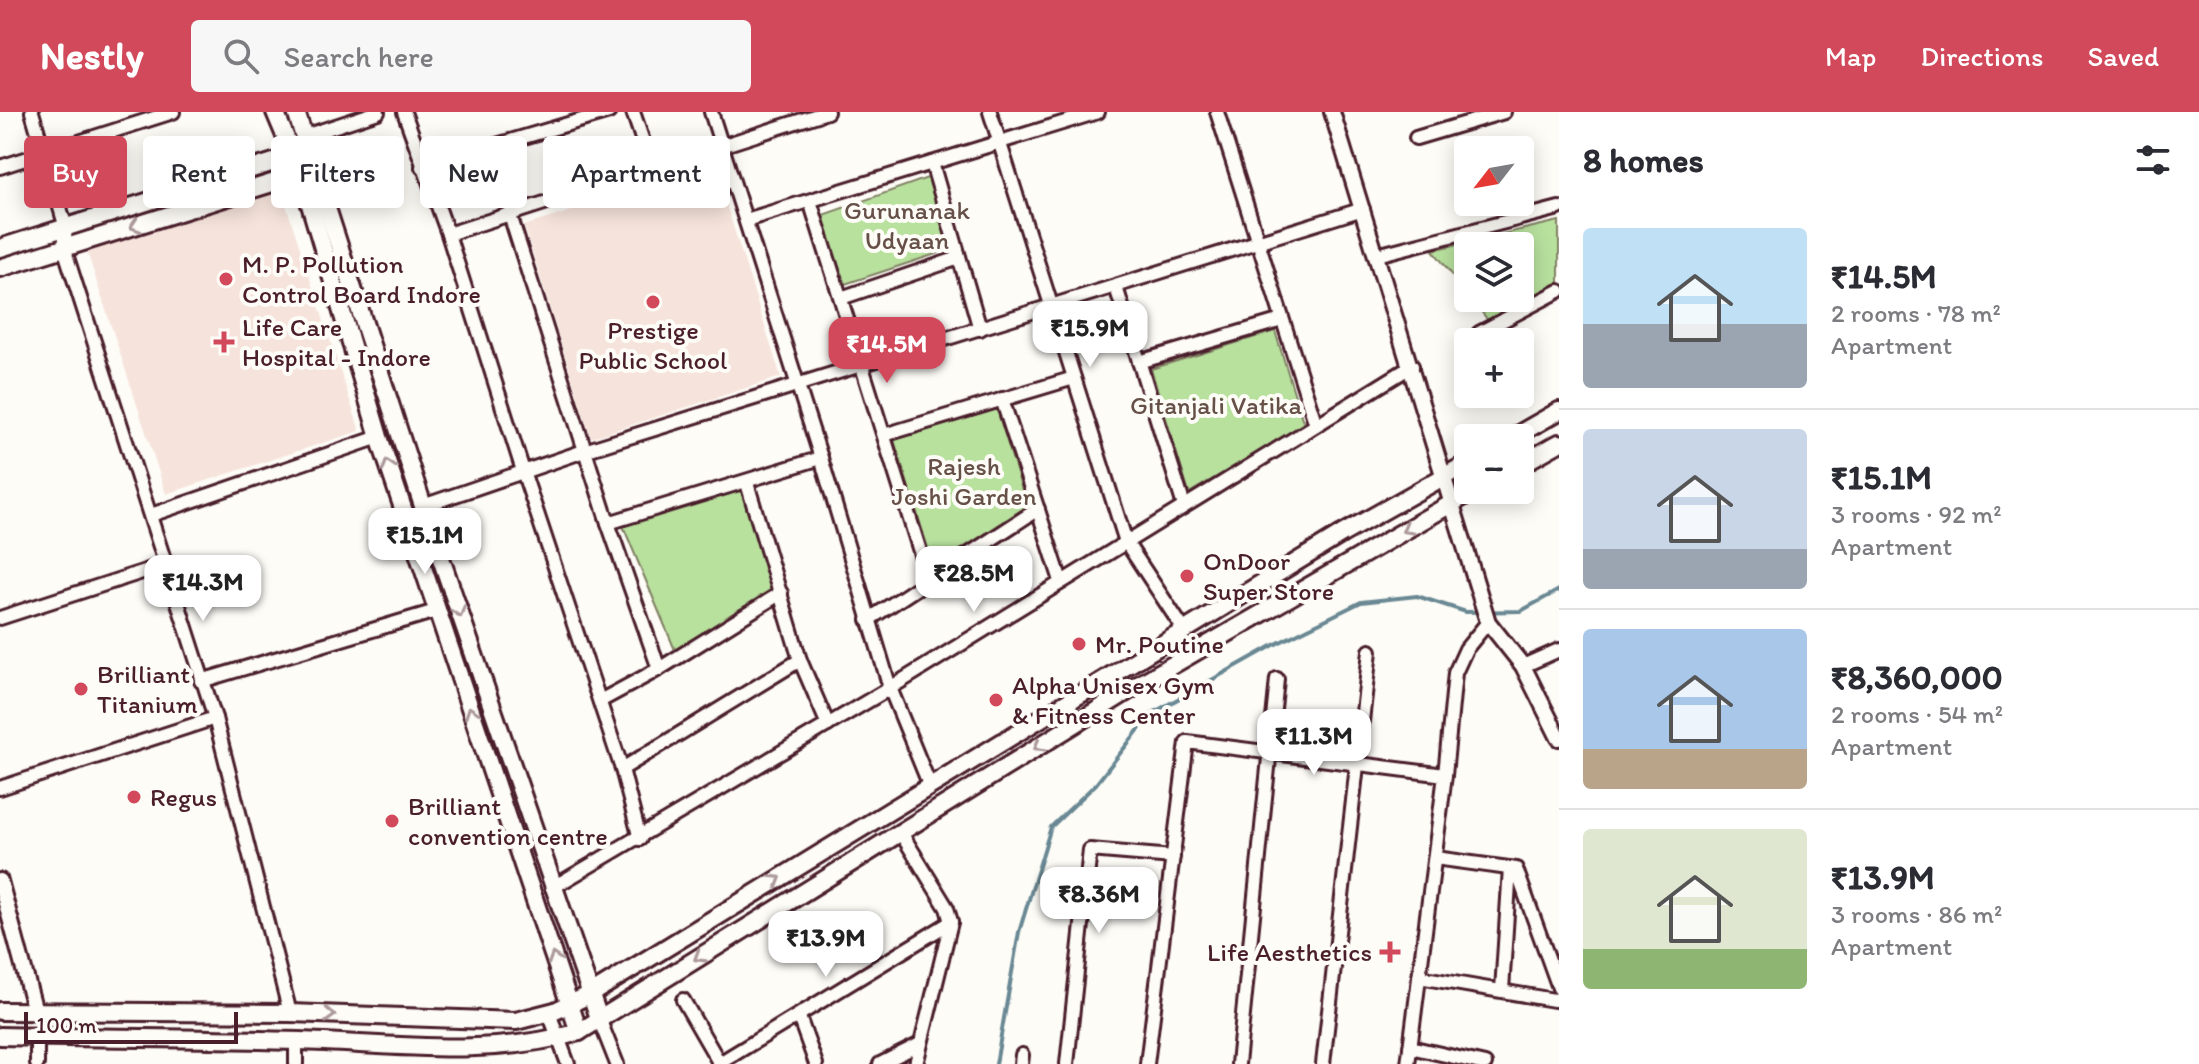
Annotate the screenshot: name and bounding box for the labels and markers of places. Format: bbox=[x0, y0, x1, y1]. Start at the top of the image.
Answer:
place label: M. P. Pollution Control Board Indore bbox=[242, 248, 481, 310]
marker: M. P. Pollution Control Board Indore bbox=[217, 270, 235, 288]
marker: Prestige Public School bbox=[644, 293, 662, 311]
pin: ₹15.9M bbox=[1025, 301, 1155, 369]
place label: Life Care Hospital - Indore bbox=[242, 311, 431, 373]
place label: Prestige Public School bbox=[579, 314, 727, 376]
pin: ₹14.5M bbox=[822, 317, 952, 385]
marker: Life Care Hospital - Indore bbox=[213, 331, 235, 353]
pin: ₹15.1M bbox=[360, 508, 490, 576]
place label: OnDoor Super Store bbox=[1203, 545, 1334, 607]
pin: ₹28.5M bbox=[909, 546, 1039, 614]
pin: ₹14.3M bbox=[138, 555, 268, 623]
marker: OnDoor Super Store bbox=[1178, 567, 1196, 585]
place label: Mr. Poutine bbox=[1095, 628, 1224, 660]
marker: Mr. Poutine bbox=[1070, 635, 1088, 653]
place label: Brilliant Titanium bbox=[97, 658, 198, 720]
place label: Alpha Unisex Gym & Fitness Center bbox=[1012, 669, 1215, 731]
marker: Brilliant Titanium bbox=[72, 680, 90, 698]
marker: Alpha Unisex Gym & Fitness Center bbox=[987, 691, 1005, 709]
pin: ₹11.3M bbox=[1249, 709, 1379, 777]
place label: Regus bbox=[150, 781, 217, 813]
marker: Regus bbox=[125, 788, 143, 806]
place label: Brilliant convention centre bbox=[408, 790, 608, 852]
marker: Brilliant convention centre bbox=[383, 812, 401, 830]
pin: ₹8.36M bbox=[1034, 867, 1164, 935]
pin: ₹13.9M bbox=[761, 911, 891, 979]
place label: Life Aesthetics bbox=[1207, 936, 1372, 968]
marker: Life Aesthetics bbox=[1379, 941, 1401, 963]

